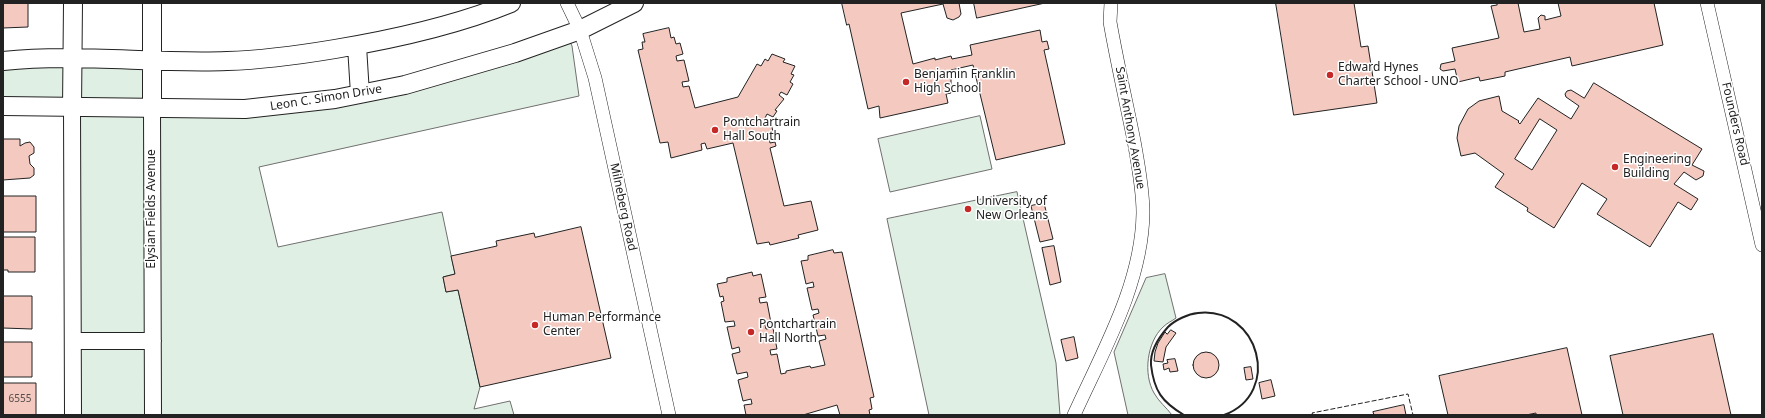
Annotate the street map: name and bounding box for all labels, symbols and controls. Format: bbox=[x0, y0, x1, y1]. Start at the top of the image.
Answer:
place label: Edward Hynes Charter School - UNO bbox=[1338, 61, 1459, 89]
street label: Saint Anthony Avenue bbox=[1112, 66, 1148, 190]
place label: Benjamin Franklin High School bbox=[914, 68, 1016, 96]
marker: Edward Hynes Charter School - UNO bbox=[1325, 70, 1335, 80]
marker: Benjamin Franklin High School bbox=[901, 77, 911, 87]
street label: Founders Road bbox=[1718, 81, 1752, 167]
street label: Leon C. Simon Drive bbox=[269, 82, 383, 114]
place label: Pontchartrain Hall South bbox=[723, 116, 800, 144]
marker: Pontchartrain Hall South bbox=[710, 125, 720, 135]
street label: Elysian Fields Avenue bbox=[145, 149, 159, 269]
place label: Engineering Building bbox=[1623, 153, 1691, 181]
street label: Milneberg Road bbox=[607, 162, 639, 252]
marker: Engineering Building bbox=[1610, 162, 1620, 172]
place label: University of New Orleans bbox=[976, 195, 1048, 223]
marker: University of New Orleans bbox=[963, 204, 973, 214]
place label: Human Performance Center bbox=[543, 311, 661, 339]
place label: Pontchartrain Hall North bbox=[759, 318, 836, 346]
marker: Human Performance Center bbox=[530, 320, 540, 330]
marker: Pontchartrain Hall North bbox=[746, 327, 756, 337]
house number: 6555 bbox=[9, 393, 31, 405]

